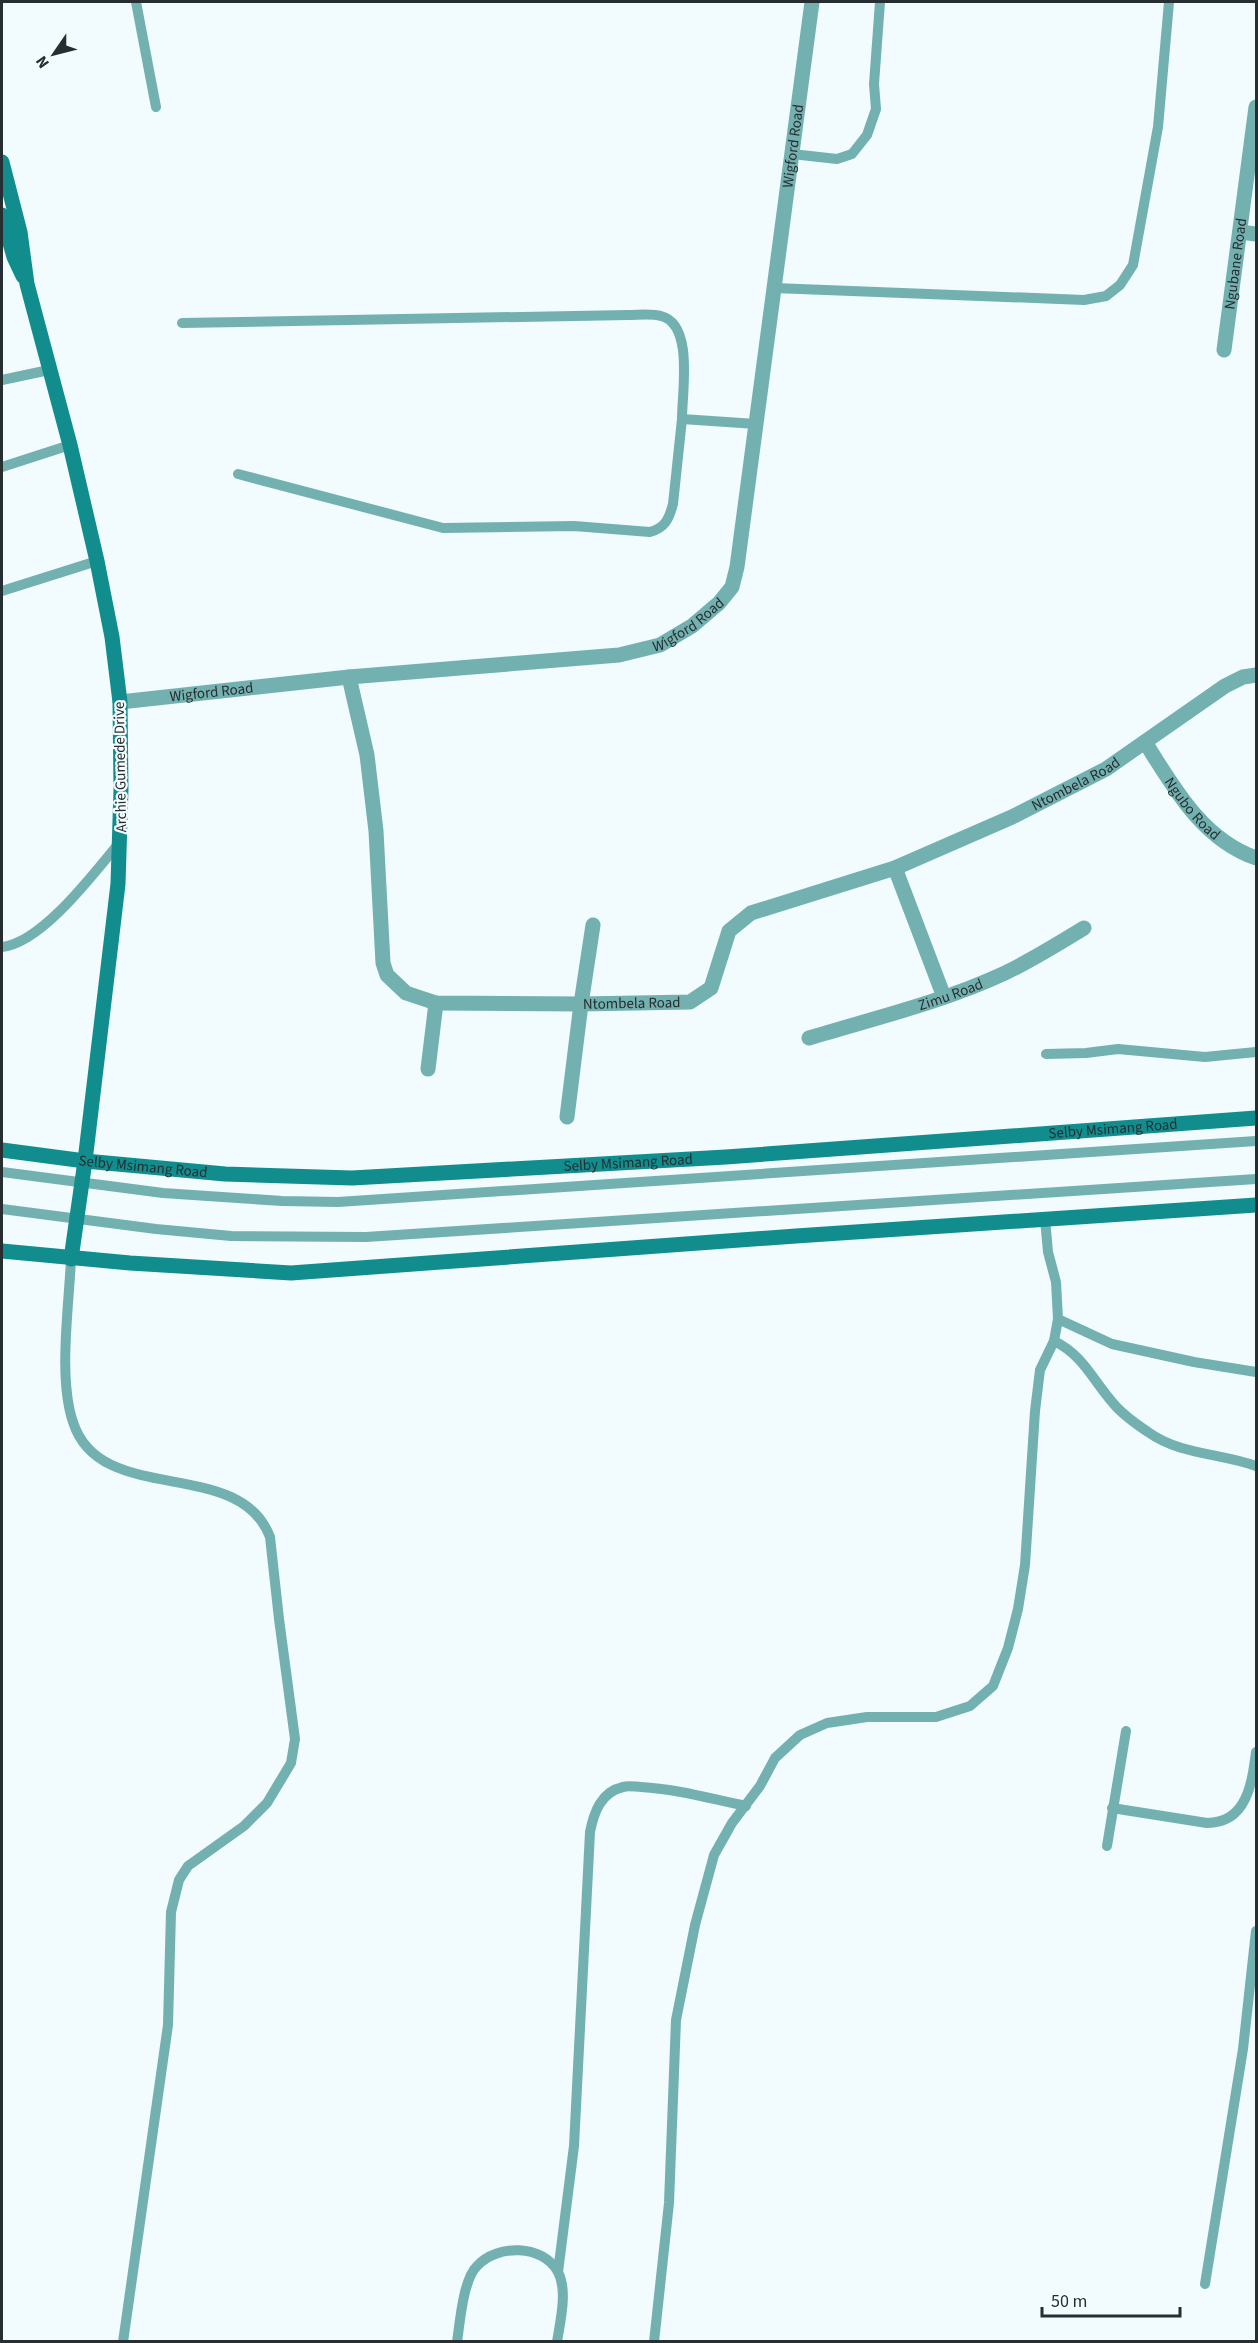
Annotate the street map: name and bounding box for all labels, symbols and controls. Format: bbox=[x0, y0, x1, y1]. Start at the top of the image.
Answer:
north arrow bbox=[24, 24, 84, 84]
text: N bbox=[30, 51, 55, 73]
street label: Wigford Road bbox=[777, 103, 809, 189]
street label: Ngubane Road bbox=[1219, 217, 1252, 311]
street label: Wigford Road bbox=[650, 593, 729, 657]
street label: Wigford Road bbox=[169, 678, 254, 708]
street label: Archie Gumede Drive bbox=[109, 701, 132, 833]
street label: Ntombela Road bbox=[1028, 752, 1125, 816]
street label: Ngubo Road bbox=[1159, 773, 1225, 845]
street label: Zimu Road bbox=[916, 974, 986, 1016]
street label: Ntombela Road bbox=[583, 992, 681, 1015]
street label: Selby Msimang Road bbox=[1048, 1114, 1178, 1144]
street label: Selby Msimang Road bbox=[563, 1149, 693, 1177]
street label: Selby Msimang Road bbox=[77, 1150, 208, 1183]
scale bar bbox=[1042, 2280, 1180, 2318]
text: 50 m bbox=[1051, 2289, 1087, 2314]

